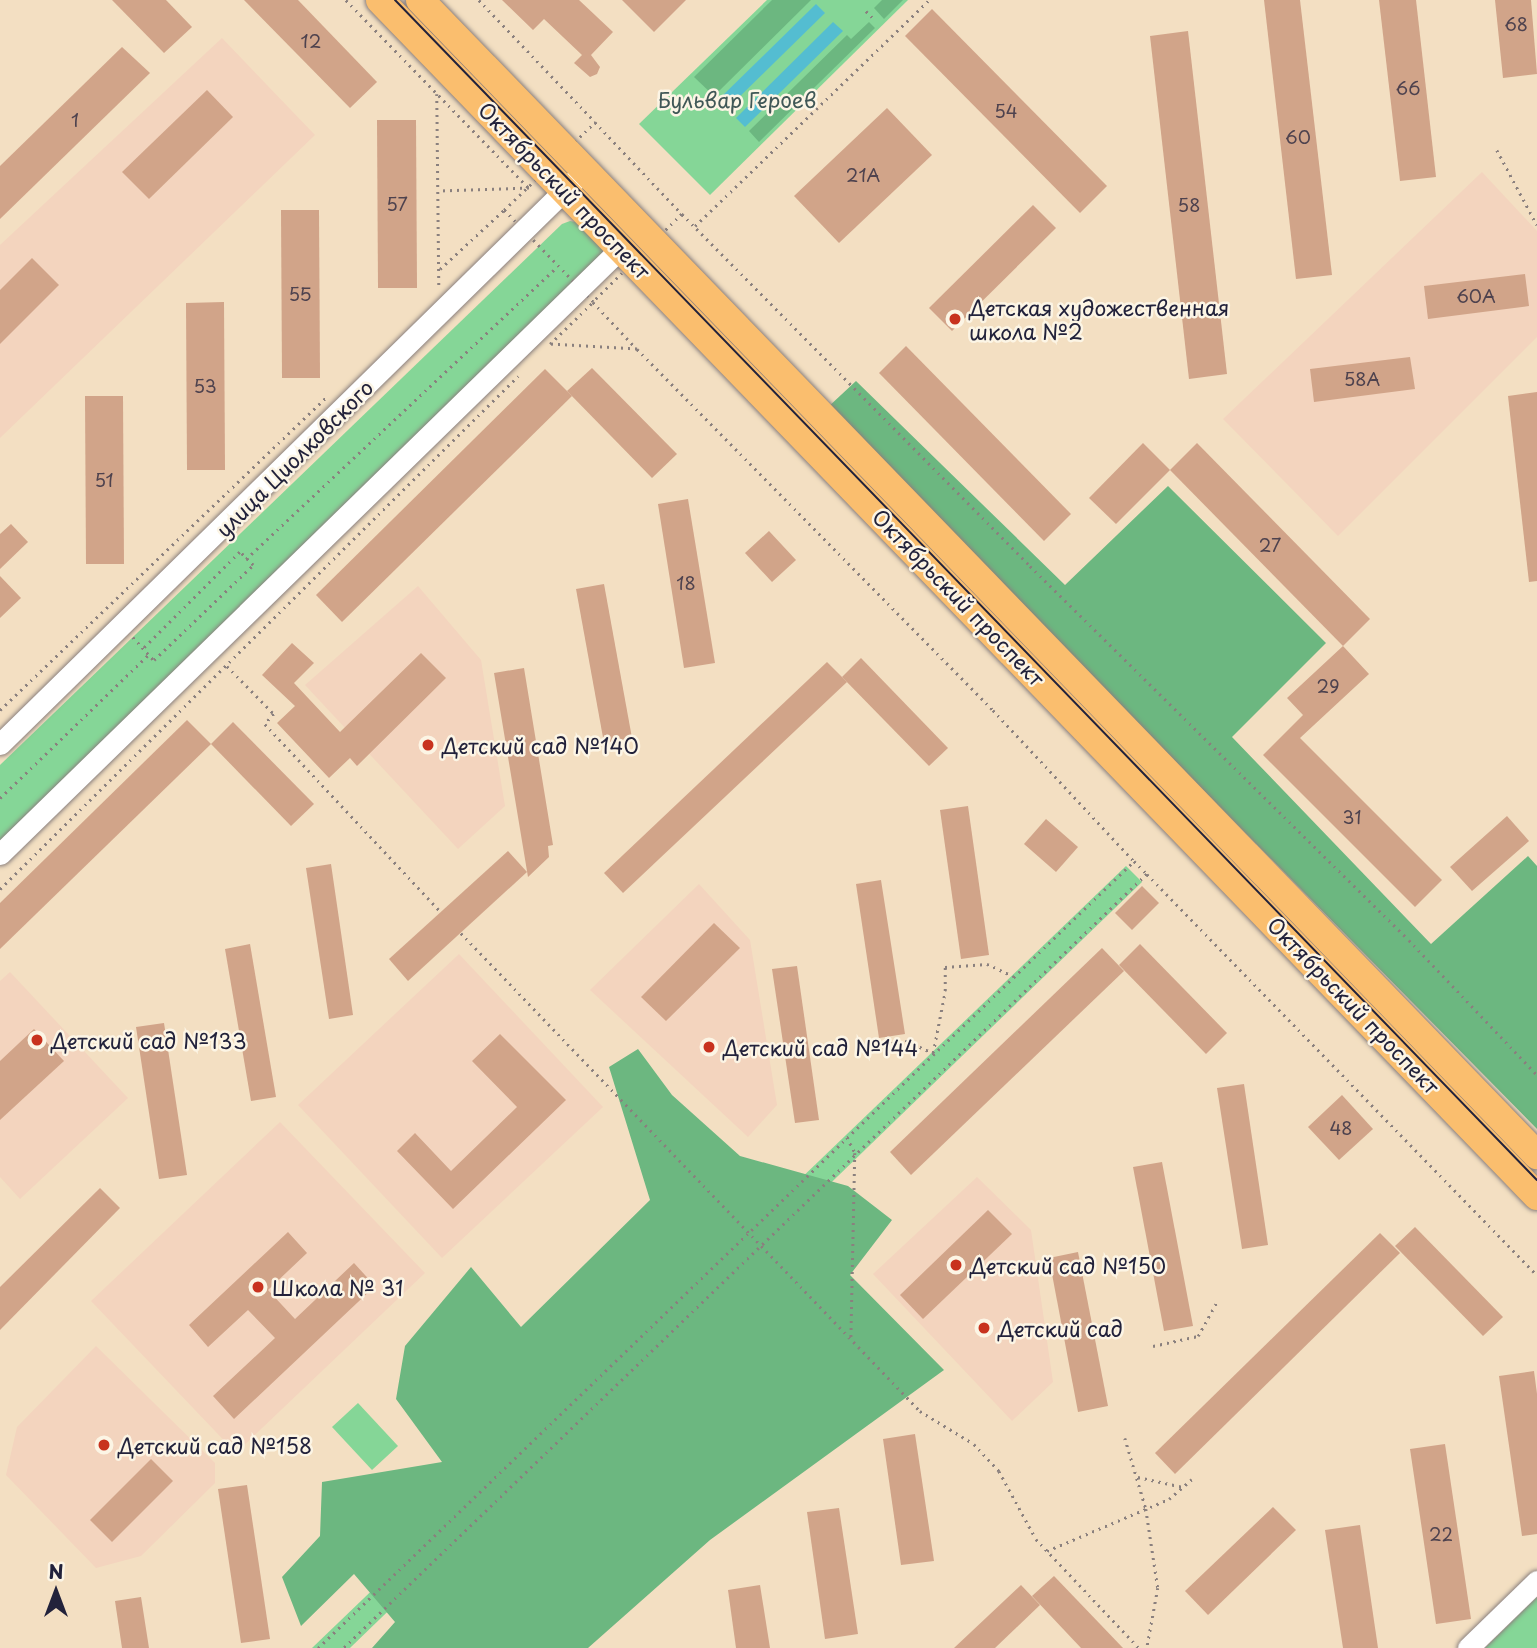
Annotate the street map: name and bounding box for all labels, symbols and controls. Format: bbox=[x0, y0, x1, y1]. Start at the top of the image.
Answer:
house number: 68 bbox=[1504, 13, 1528, 35]
house number: 12 bbox=[301, 30, 321, 52]
house number: 66 bbox=[1396, 77, 1420, 99]
park label: Бульвар Героев bbox=[657, 86, 817, 112]
street label: Октябрьский проспект bbox=[474, 96, 656, 284]
house number: 54 bbox=[994, 100, 1018, 122]
house number: 1 bbox=[71, 109, 79, 131]
house number: 60 bbox=[1285, 126, 1311, 148]
house number: 21А bbox=[846, 164, 880, 186]
house number: 57 bbox=[386, 193, 408, 215]
house number: 58 bbox=[1178, 194, 1200, 216]
house number: 55 bbox=[288, 283, 312, 305]
house number: 60А bbox=[1456, 285, 1496, 307]
place label: Детская художественная школа №2 bbox=[969, 294, 1230, 344]
marker: Детская художественная школа №2 bbox=[947, 311, 963, 327]
house number: 58А bbox=[1344, 368, 1380, 390]
street label: улица Циолковского bbox=[210, 374, 378, 542]
house number: 53 bbox=[193, 375, 217, 397]
house number: 51 bbox=[94, 469, 114, 491]
street label: Октябрьский проспект bbox=[868, 503, 1050, 691]
house number: 27 bbox=[1259, 534, 1281, 556]
house number: 18 bbox=[676, 572, 696, 594]
house number: 29 bbox=[1317, 675, 1339, 697]
place label: Детский сад №140 bbox=[442, 732, 640, 758]
marker: Детский сад №140 bbox=[420, 737, 436, 753]
house number: 31 bbox=[1343, 806, 1361, 828]
street label: Октябрьский проспект bbox=[1263, 911, 1445, 1099]
place label: Детский сад №133 bbox=[51, 1027, 248, 1053]
marker: Детский сад №133 bbox=[29, 1032, 45, 1048]
place label: Детский сад №144 bbox=[723, 1034, 920, 1060]
marker: Детский сад №144 bbox=[701, 1039, 717, 1055]
house number: 48 bbox=[1329, 1117, 1353, 1139]
place label: Детский сад №150 bbox=[970, 1252, 1168, 1278]
marker: Детский сад №150 bbox=[948, 1257, 964, 1273]
place label: Школа № 31 bbox=[272, 1274, 404, 1300]
marker: Школа № 31 bbox=[250, 1279, 266, 1295]
place label: Детский сад bbox=[998, 1315, 1125, 1341]
marker: Детский сад bbox=[976, 1320, 992, 1336]
place label: Детский сад №158 bbox=[118, 1432, 314, 1458]
marker: Детский сад №158 bbox=[96, 1437, 112, 1453]
house number: 22 bbox=[1429, 1523, 1453, 1545]
north arrow bbox=[21, 1557, 91, 1627]
text: N bbox=[48, 1557, 64, 1585]

